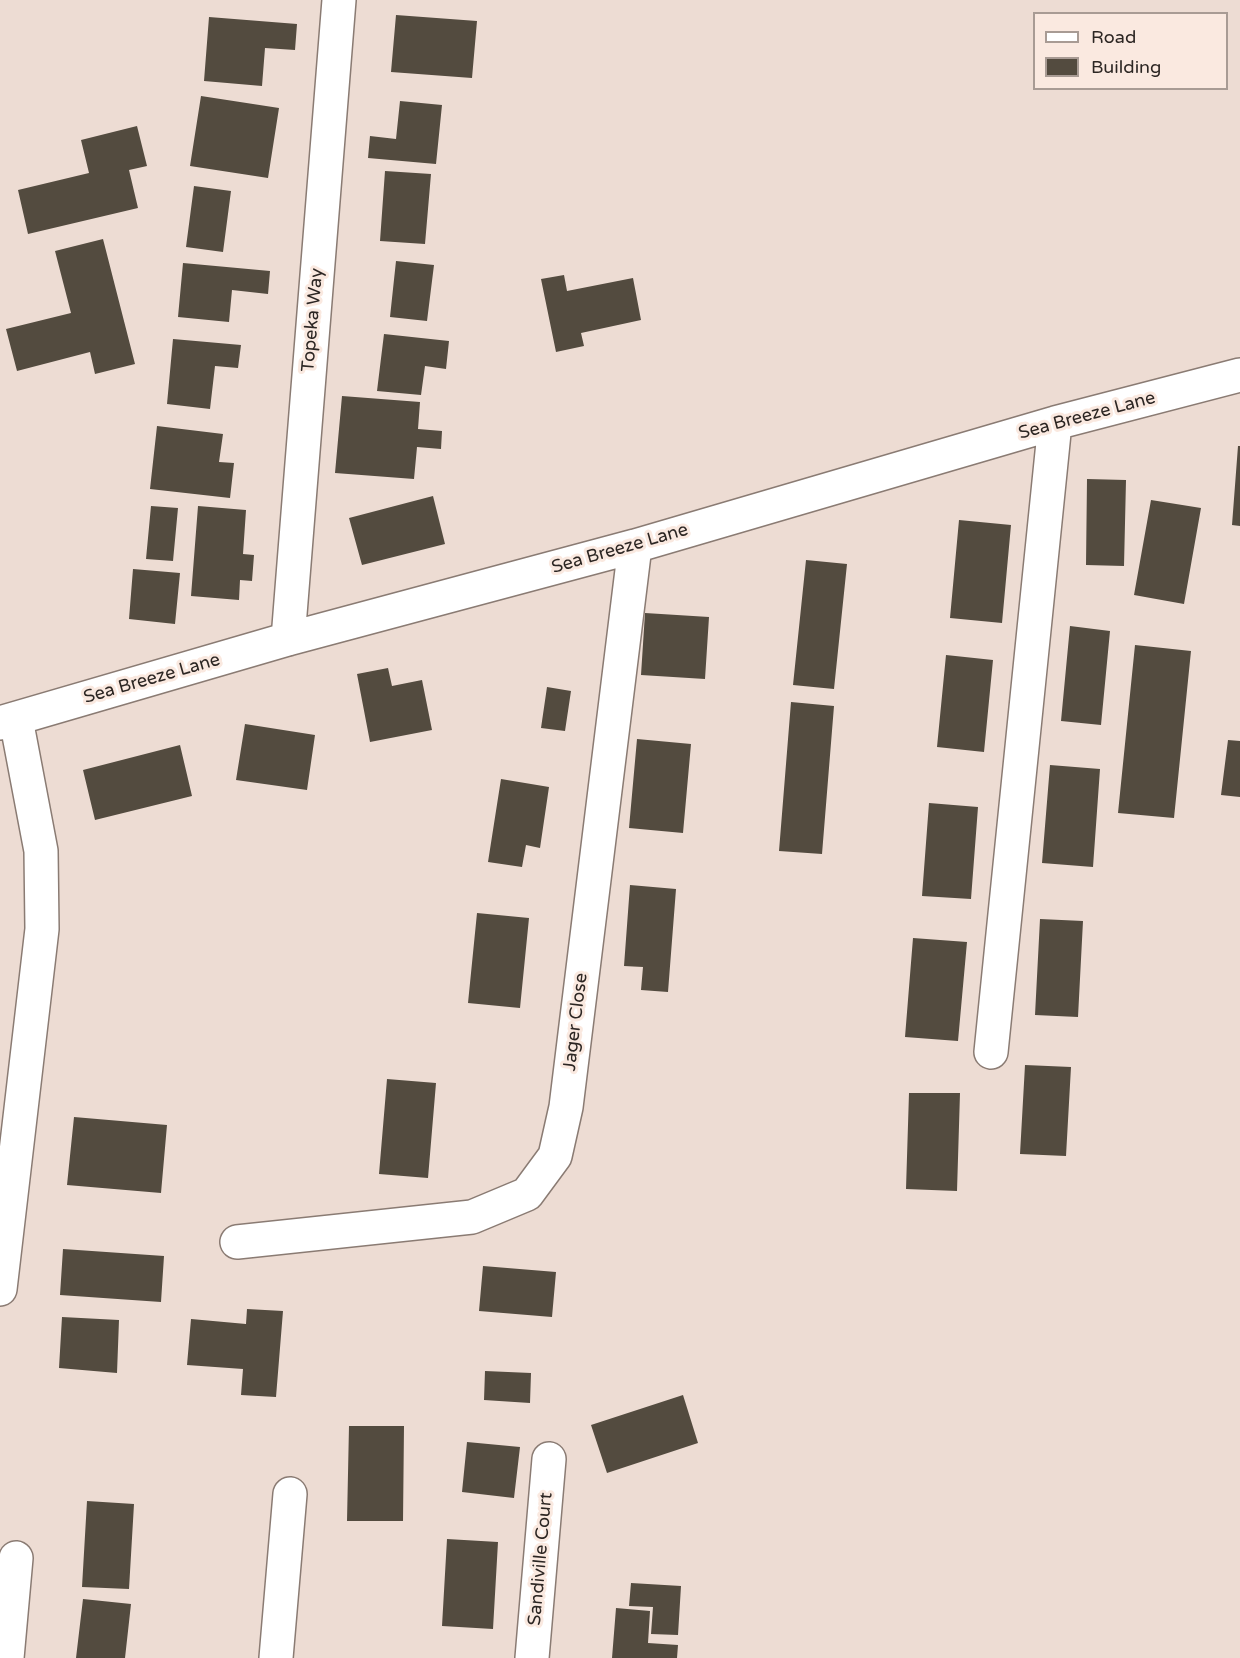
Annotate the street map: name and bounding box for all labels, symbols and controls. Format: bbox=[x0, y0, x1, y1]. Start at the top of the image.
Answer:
legend bbox=[1033, 12, 1228, 90]
text: Road bbox=[1091, 26, 1136, 48]
text: Building bbox=[1091, 56, 1161, 78]
street label: Topeka Way bbox=[298, 267, 328, 373]
street label: Sea Breeze Lane bbox=[1016, 387, 1158, 445]
street label: Sea Breeze Lane bbox=[549, 519, 691, 579]
street label: Sea Breeze Lane bbox=[81, 649, 223, 709]
street label: Jager Close bbox=[559, 972, 593, 1072]
street label: Sandiville Court bbox=[524, 1491, 558, 1627]

